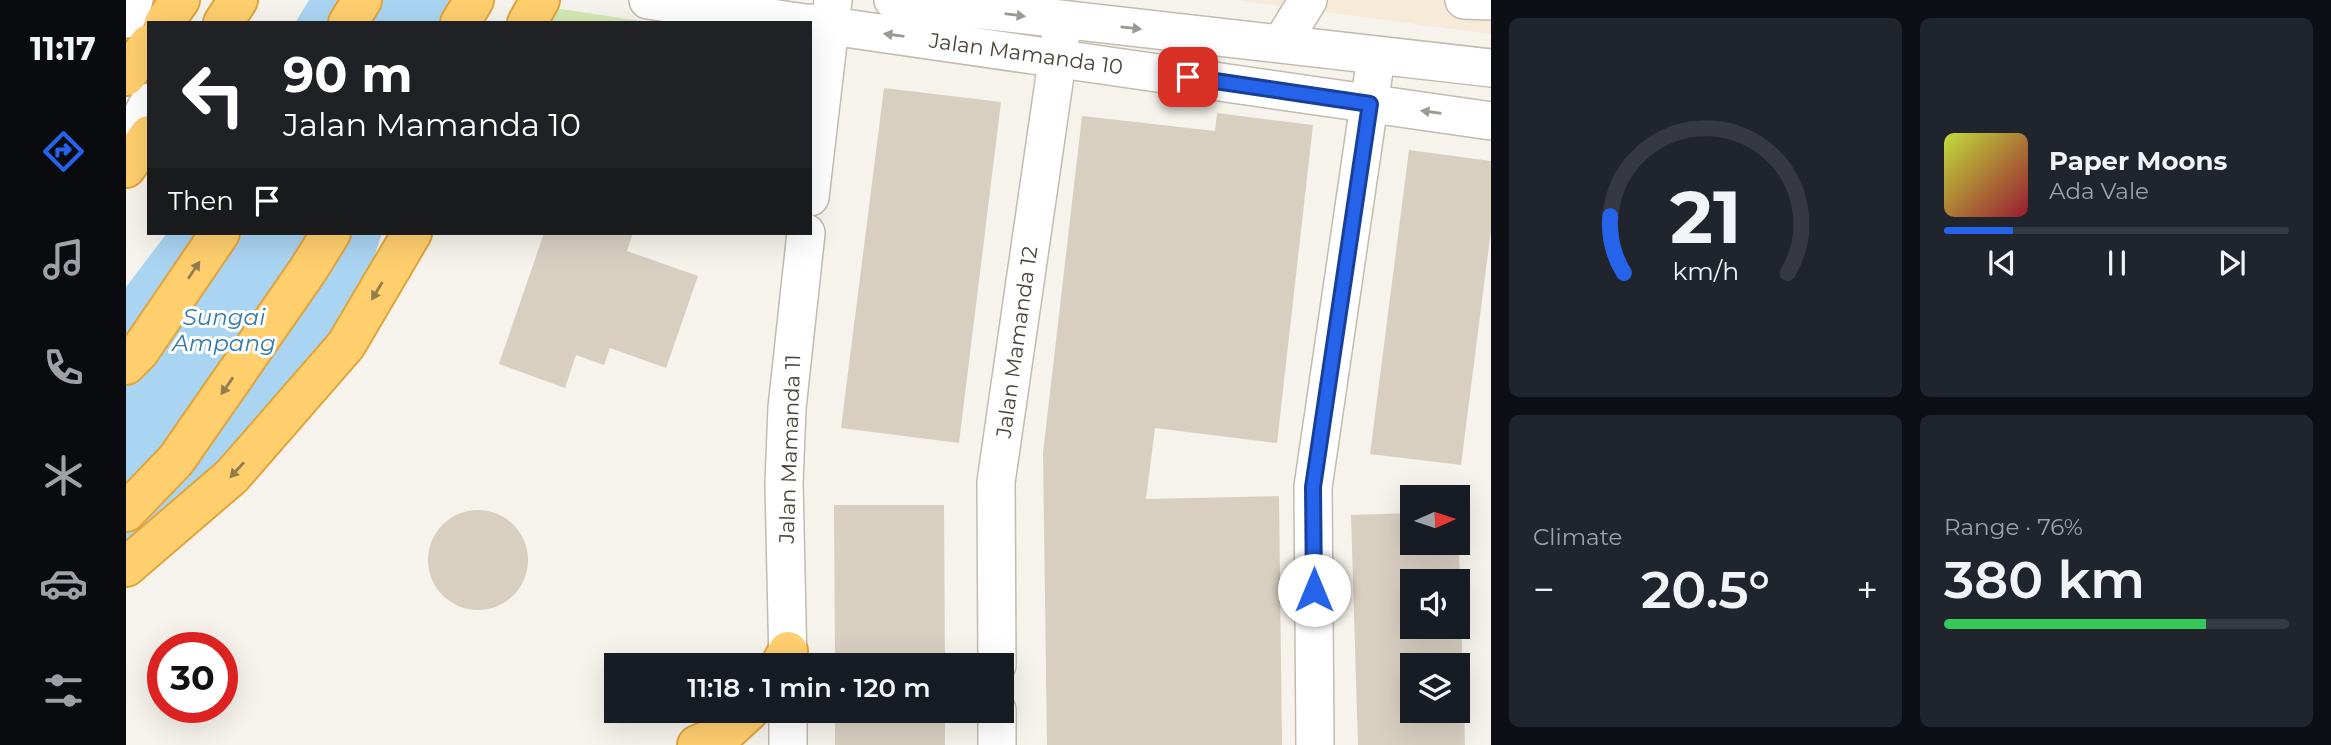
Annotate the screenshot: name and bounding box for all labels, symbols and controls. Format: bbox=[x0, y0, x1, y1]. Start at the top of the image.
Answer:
one-way arrow bbox=[1004, 9, 1026, 20]
one-way arrow bbox=[1120, 23, 1142, 34]
street label: Jalan Mamanda 10 bbox=[927, 27, 1125, 79]
text: 11:17 bbox=[30, 29, 96, 68]
one-way arrow bbox=[883, 30, 905, 41]
text: 90 m bbox=[283, 45, 413, 104]
pin bbox=[1158, 47, 1218, 107]
icon: left bbox=[168, 49, 259, 140]
icon: arrive bbox=[1169, 58, 1207, 96]
text: Jalan Mamanda 10 bbox=[283, 105, 581, 144]
one-way arrow bbox=[1420, 106, 1442, 117]
icon: directions bbox=[39, 127, 88, 176]
text: Paper Moons bbox=[2049, 145, 2227, 177]
text: 21 bbox=[1670, 174, 1741, 262]
text: Ada Vale bbox=[2049, 177, 2149, 205]
icon: arrive bbox=[248, 182, 286, 220]
text: Then bbox=[168, 185, 234, 217]
icon: music bbox=[39, 235, 88, 284]
street label: Jalan Mamanda 12 bbox=[991, 244, 1042, 441]
icon: previous bbox=[1983, 244, 2021, 282]
icon: pause bbox=[2098, 244, 2136, 282]
icon: next bbox=[2213, 244, 2251, 282]
text: km/h bbox=[1672, 256, 1739, 286]
one-way arrow bbox=[188, 260, 201, 280]
one-way arrow bbox=[371, 282, 383, 301]
water label: Sungai Ampang bbox=[170, 303, 276, 357]
icon: phone bbox=[39, 343, 88, 392]
street label: Jalan Mamanda 11 bbox=[774, 354, 805, 545]
one-way arrow bbox=[221, 377, 234, 396]
icon: climate bbox=[39, 451, 88, 500]
one-way arrow bbox=[230, 461, 246, 478]
north arrow bbox=[1400, 485, 1470, 555]
map controls bbox=[1400, 485, 1470, 723]
text: Range · 76% bbox=[1944, 513, 2083, 541]
text: Climate bbox=[1533, 523, 1622, 551]
text: 380 km bbox=[1944, 548, 2145, 611]
position arrow bbox=[1277, 553, 1351, 627]
text: 20.5° bbox=[1641, 558, 1770, 621]
icon: car bbox=[39, 559, 88, 608]
text: − bbox=[1533, 566, 1555, 613]
text: + bbox=[1856, 566, 1878, 613]
button: sound bbox=[1400, 569, 1470, 639]
speed limit sign: 30 bbox=[147, 632, 238, 723]
button: layers bbox=[1400, 653, 1470, 723]
icon: filters bbox=[39, 666, 88, 715]
text: 11:18 · 1 min · 120 m bbox=[687, 672, 931, 704]

